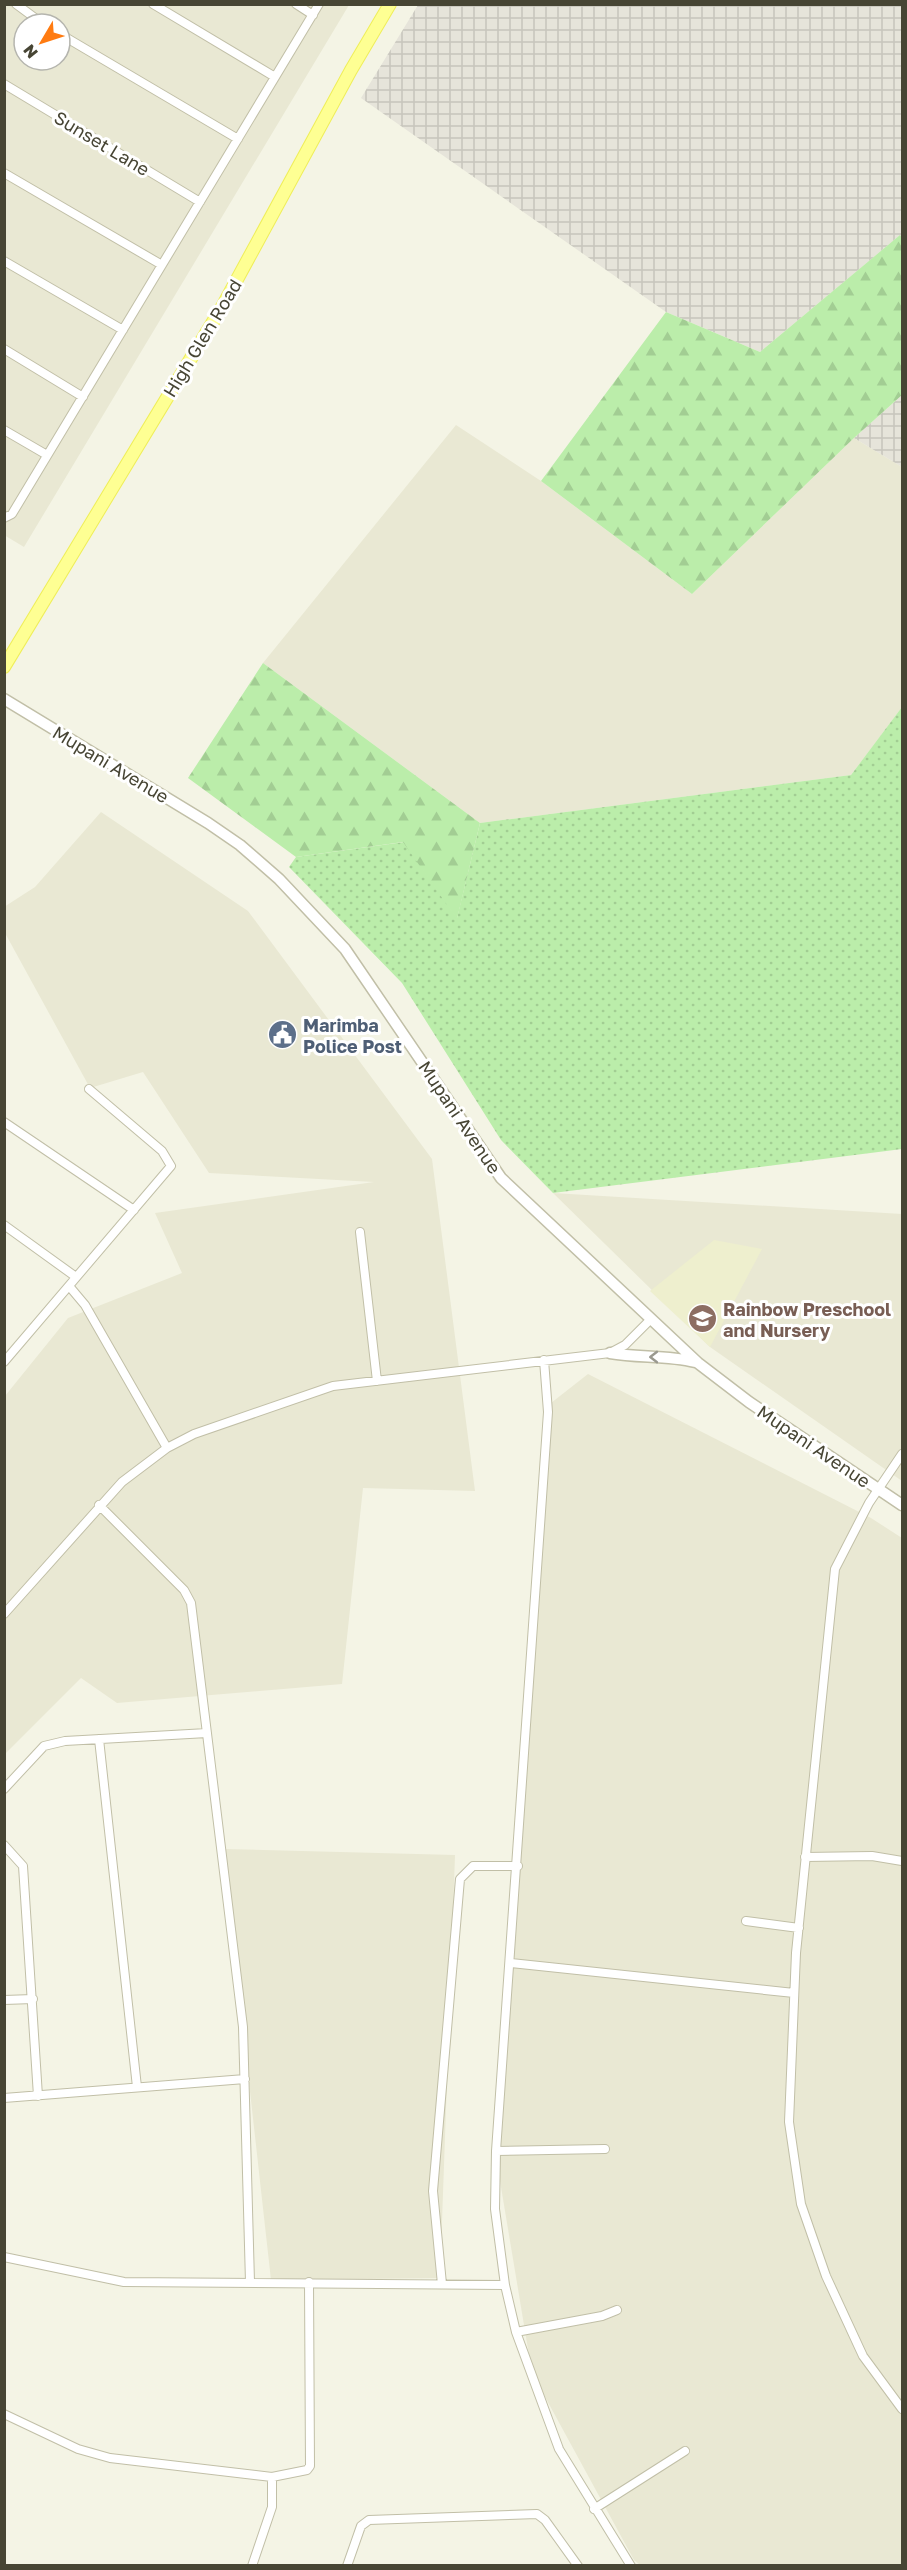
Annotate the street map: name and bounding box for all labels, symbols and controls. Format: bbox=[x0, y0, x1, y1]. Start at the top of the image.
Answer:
north arrow bbox=[12, 12, 72, 72]
text: N bbox=[19, 40, 42, 62]
street label: Sunset Lane bbox=[50, 106, 154, 180]
street label: High Glen Road bbox=[158, 275, 246, 401]
street label: Mupani Avenue bbox=[49, 721, 173, 807]
place label: Marimba Police Post bbox=[303, 1014, 402, 1057]
public building icon: Marimba Police Post bbox=[266, 1019, 298, 1051]
street label: Mupani Avenue bbox=[414, 1056, 506, 1178]
place label: Rainbow Preschool and Nursery bbox=[723, 1298, 891, 1341]
school or university icon: Rainbow Preschool and Nursery bbox=[686, 1303, 718, 1335]
one-way arrow bbox=[650, 1351, 659, 1363]
street label: Mupani Avenue bbox=[753, 1400, 875, 1492]

